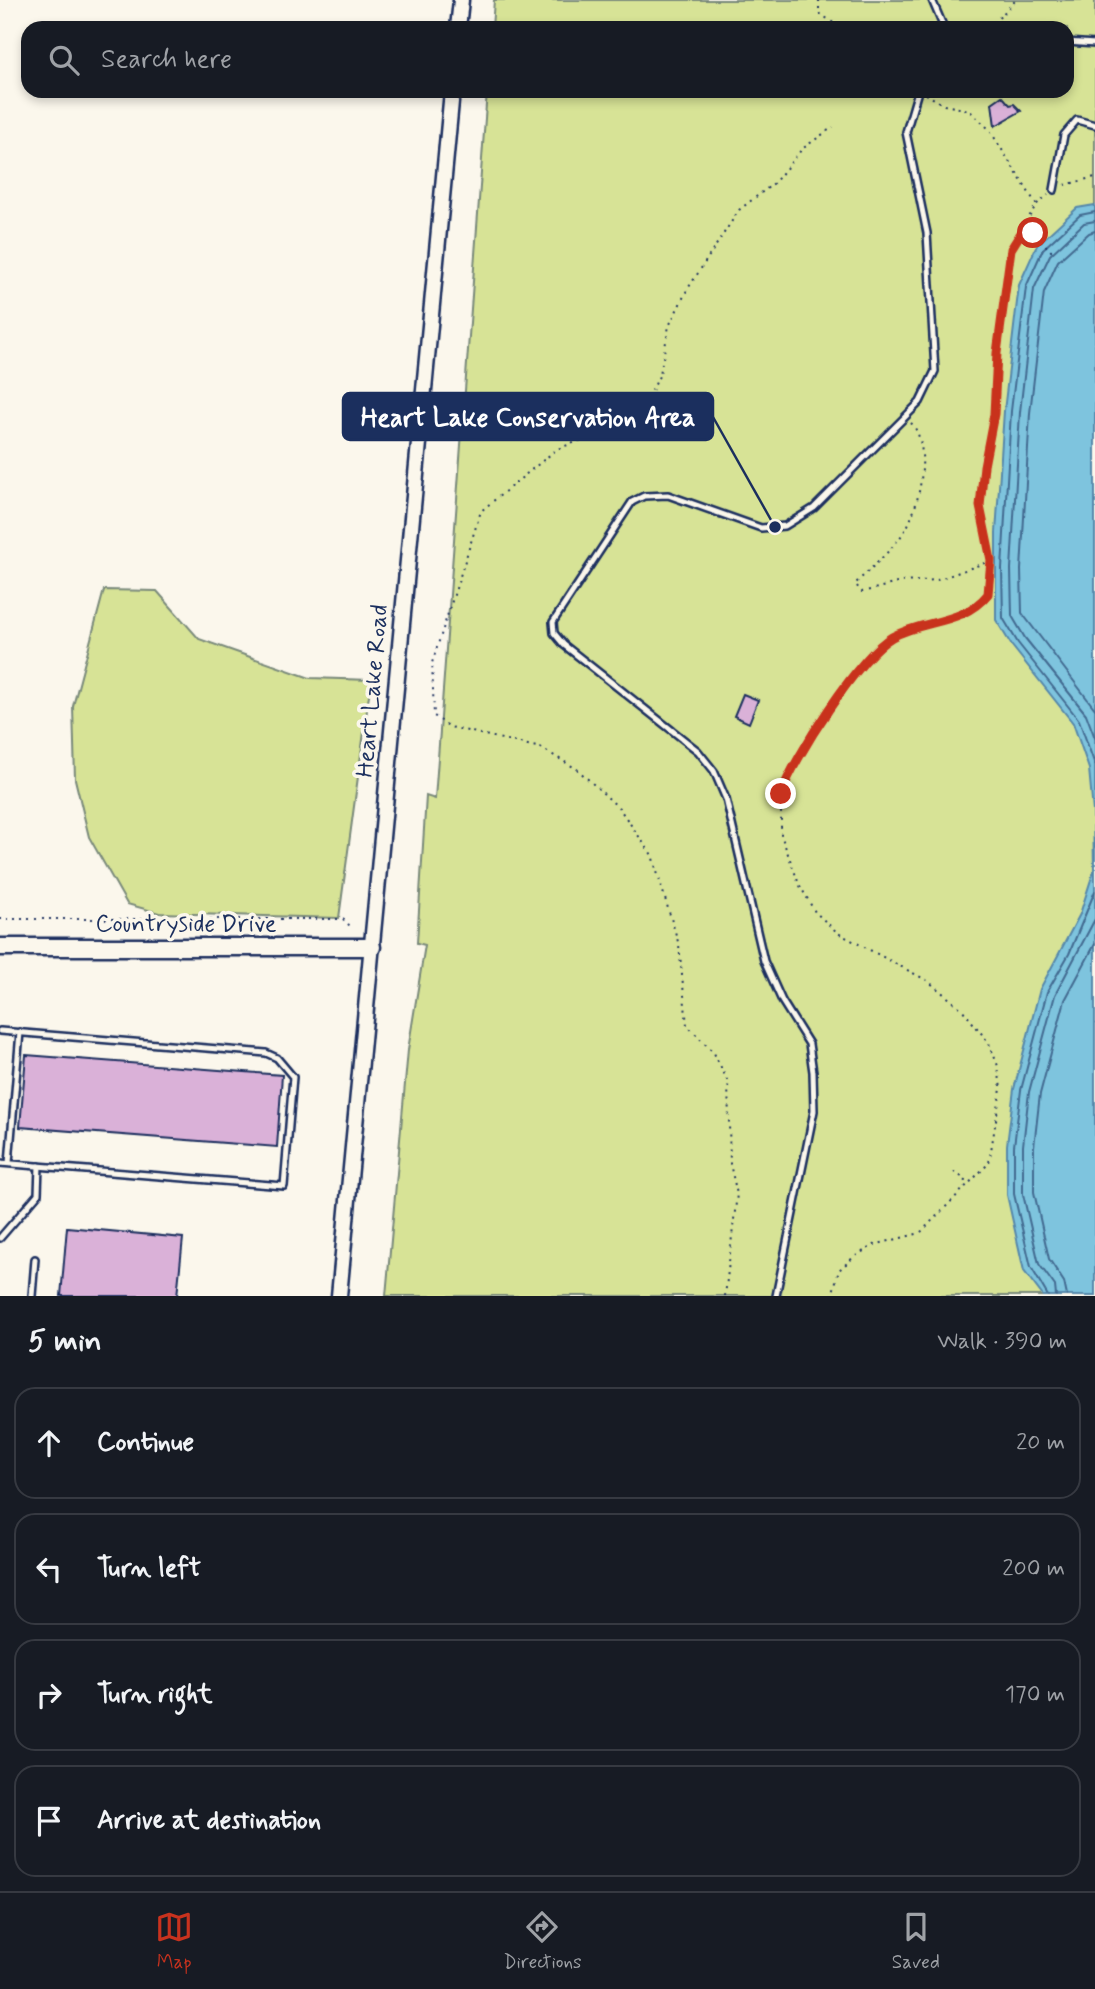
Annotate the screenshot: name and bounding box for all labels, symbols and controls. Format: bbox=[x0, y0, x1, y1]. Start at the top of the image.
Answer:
search box bbox=[21, 21, 1074, 98]
icon: search bbox=[45, 41, 83, 79]
text: Search here bbox=[101, 43, 232, 77]
route start bbox=[1017, 217, 1048, 248]
callout: Heart Lake Conservation Area bbox=[343, 393, 713, 440]
text: Heart Lake Conservation Area bbox=[361, 402, 695, 436]
street label: Heart Lake Road bbox=[350, 603, 396, 779]
route end bbox=[765, 778, 796, 809]
street label: Countryside Drive bbox=[95, 909, 277, 940]
text: 5 min bbox=[28, 1322, 102, 1361]
text: Walk · 390 m bbox=[937, 1327, 1067, 1357]
icon: ahead bbox=[30, 1424, 68, 1462]
text: Continue bbox=[97, 1426, 194, 1460]
text: 20 m bbox=[1016, 1428, 1065, 1458]
icon: left bbox=[30, 1550, 68, 1588]
text: Turn left bbox=[97, 1552, 201, 1586]
text: 200 m bbox=[1002, 1554, 1065, 1584]
icon: right bbox=[30, 1676, 68, 1714]
text: Turn right bbox=[97, 1678, 213, 1712]
text: 170 m bbox=[1005, 1680, 1065, 1710]
icon: arrive bbox=[30, 1802, 68, 1840]
text: Arrive at destination bbox=[97, 1804, 321, 1838]
tab: Map bbox=[155, 1908, 193, 1975]
tab: Directions bbox=[503, 1908, 582, 1975]
tab: Saved bbox=[892, 1908, 940, 1975]

